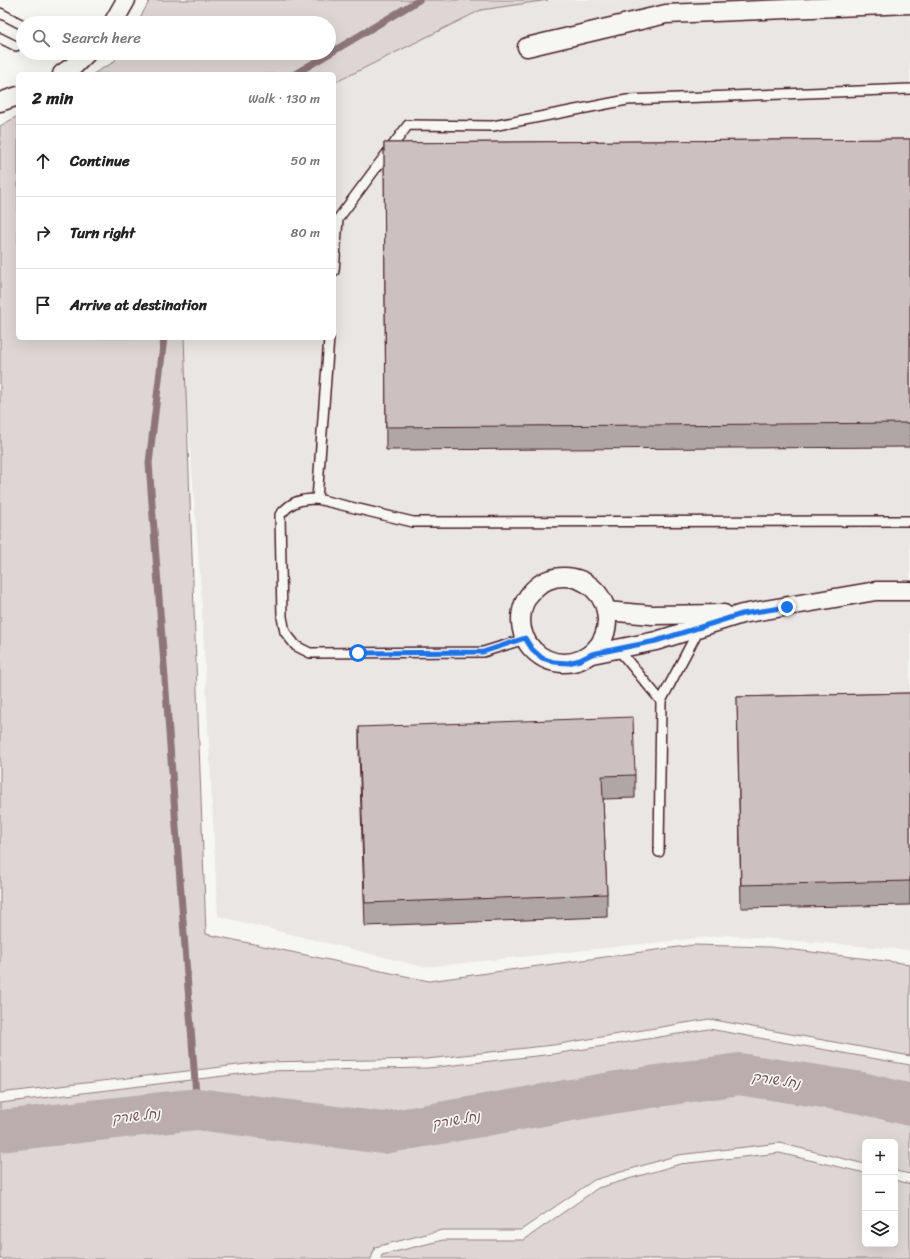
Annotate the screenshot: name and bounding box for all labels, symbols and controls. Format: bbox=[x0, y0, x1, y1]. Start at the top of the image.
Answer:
search box bbox=[16, 16, 336, 60]
text: Search here bbox=[62, 25, 141, 51]
icon: search bbox=[30, 27, 52, 49]
text: 2 min bbox=[32, 83, 73, 113]
text: Walk · 130 m bbox=[248, 87, 320, 110]
text: Continue bbox=[70, 148, 130, 174]
text: 50 m bbox=[290, 149, 320, 172]
icon: ahead bbox=[32, 150, 54, 172]
text: Turn right bbox=[70, 220, 135, 246]
text: 80 m bbox=[291, 221, 320, 244]
icon: right bbox=[32, 222, 54, 244]
text: Arrive at destination bbox=[70, 292, 207, 318]
icon: arrive bbox=[32, 294, 54, 316]
route end bbox=[778, 598, 796, 616]
route start bbox=[349, 644, 367, 662]
water label: נחל שורק bbox=[750, 1065, 803, 1095]
water label: נחל שורק bbox=[111, 1102, 162, 1130]
water label: נחל שורק bbox=[430, 1104, 483, 1136]
map controls bbox=[862, 1139, 898, 1247]
button: + bbox=[862, 1139, 898, 1175]
button: − bbox=[862, 1175, 898, 1211]
button: layers bbox=[862, 1211, 898, 1247]

